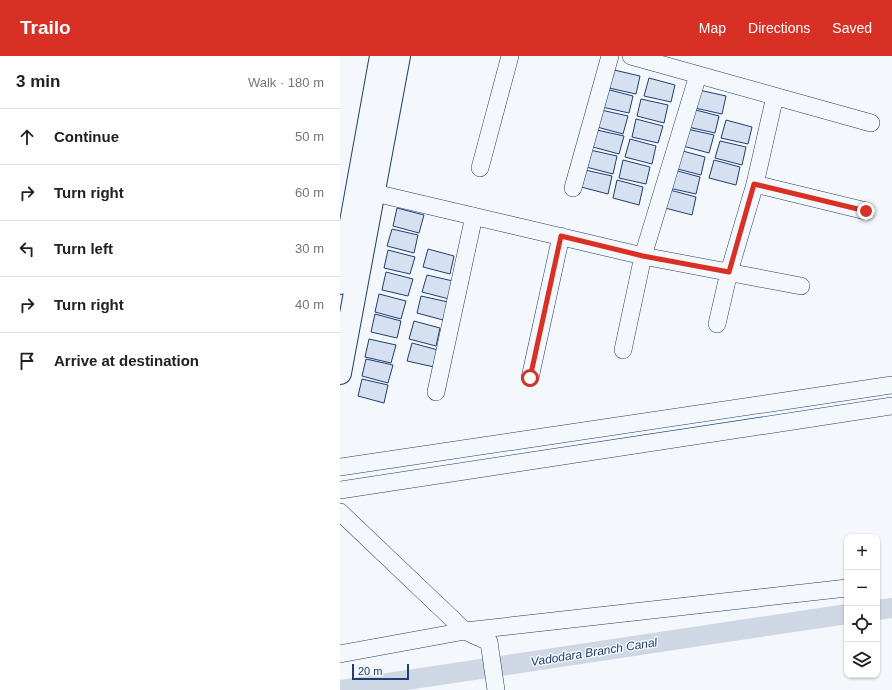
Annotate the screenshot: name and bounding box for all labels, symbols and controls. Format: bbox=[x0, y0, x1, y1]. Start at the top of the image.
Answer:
text: Trailo bbox=[20, 17, 71, 38]
text: Map bbox=[699, 20, 726, 36]
text: Directions bbox=[748, 20, 810, 36]
text: Saved bbox=[832, 20, 872, 36]
text: 3 min bbox=[16, 72, 60, 91]
text: Walk · 180 m bbox=[248, 75, 324, 90]
icon: ahead bbox=[16, 126, 38, 148]
text: Continue bbox=[54, 128, 119, 145]
text: 50 m bbox=[295, 129, 324, 144]
icon: right bbox=[16, 182, 38, 204]
text: Turn right bbox=[54, 184, 124, 201]
text: 60 m bbox=[295, 185, 324, 200]
route end bbox=[857, 202, 875, 220]
icon: left bbox=[16, 238, 38, 260]
text: Turn left bbox=[54, 240, 113, 257]
text: 30 m bbox=[295, 241, 324, 256]
icon: right bbox=[16, 294, 38, 316]
text: Turn right bbox=[54, 296, 124, 313]
text: 40 m bbox=[295, 297, 324, 312]
icon: arrive bbox=[16, 350, 38, 372]
text: Arrive at destination bbox=[54, 352, 199, 369]
route start bbox=[521, 369, 539, 387]
map controls bbox=[844, 534, 880, 678]
button: + bbox=[844, 534, 880, 570]
button: − bbox=[844, 570, 880, 606]
button: locate bbox=[844, 606, 880, 642]
water label: Vadodara Branch Canal bbox=[530, 635, 658, 669]
button: layers bbox=[844, 642, 880, 678]
scale bar bbox=[352, 662, 409, 681]
text: 20 m bbox=[358, 665, 382, 677]

